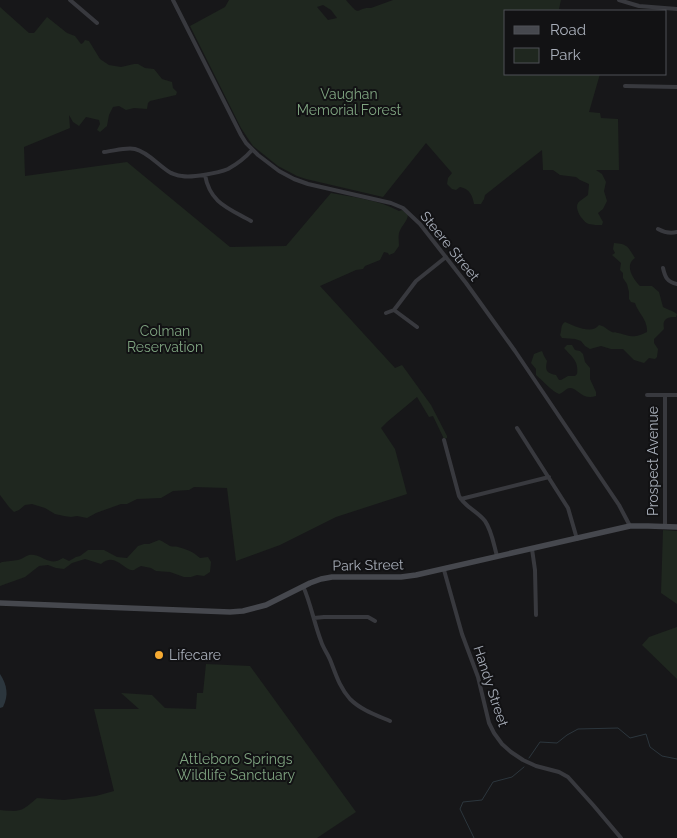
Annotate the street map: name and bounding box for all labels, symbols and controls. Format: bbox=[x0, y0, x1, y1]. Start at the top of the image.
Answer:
legend bbox=[504, 10, 667, 75]
text: Road bbox=[550, 21, 586, 39]
text: Park bbox=[550, 46, 581, 64]
park label: Vaughan Memorial Forest bbox=[297, 86, 402, 118]
street label: Steere Street bbox=[417, 208, 483, 284]
park label: Colman Reservation bbox=[127, 323, 203, 355]
street label: Prospect Avenue bbox=[645, 406, 661, 516]
street label: Park Street bbox=[332, 556, 404, 574]
street label: Handy Street bbox=[470, 643, 512, 729]
place label: Lifecare bbox=[169, 647, 221, 663]
marker: Lifecare bbox=[153, 649, 165, 661]
park label: Attleboro Springs Wildlife Sanctuary bbox=[177, 751, 296, 783]

